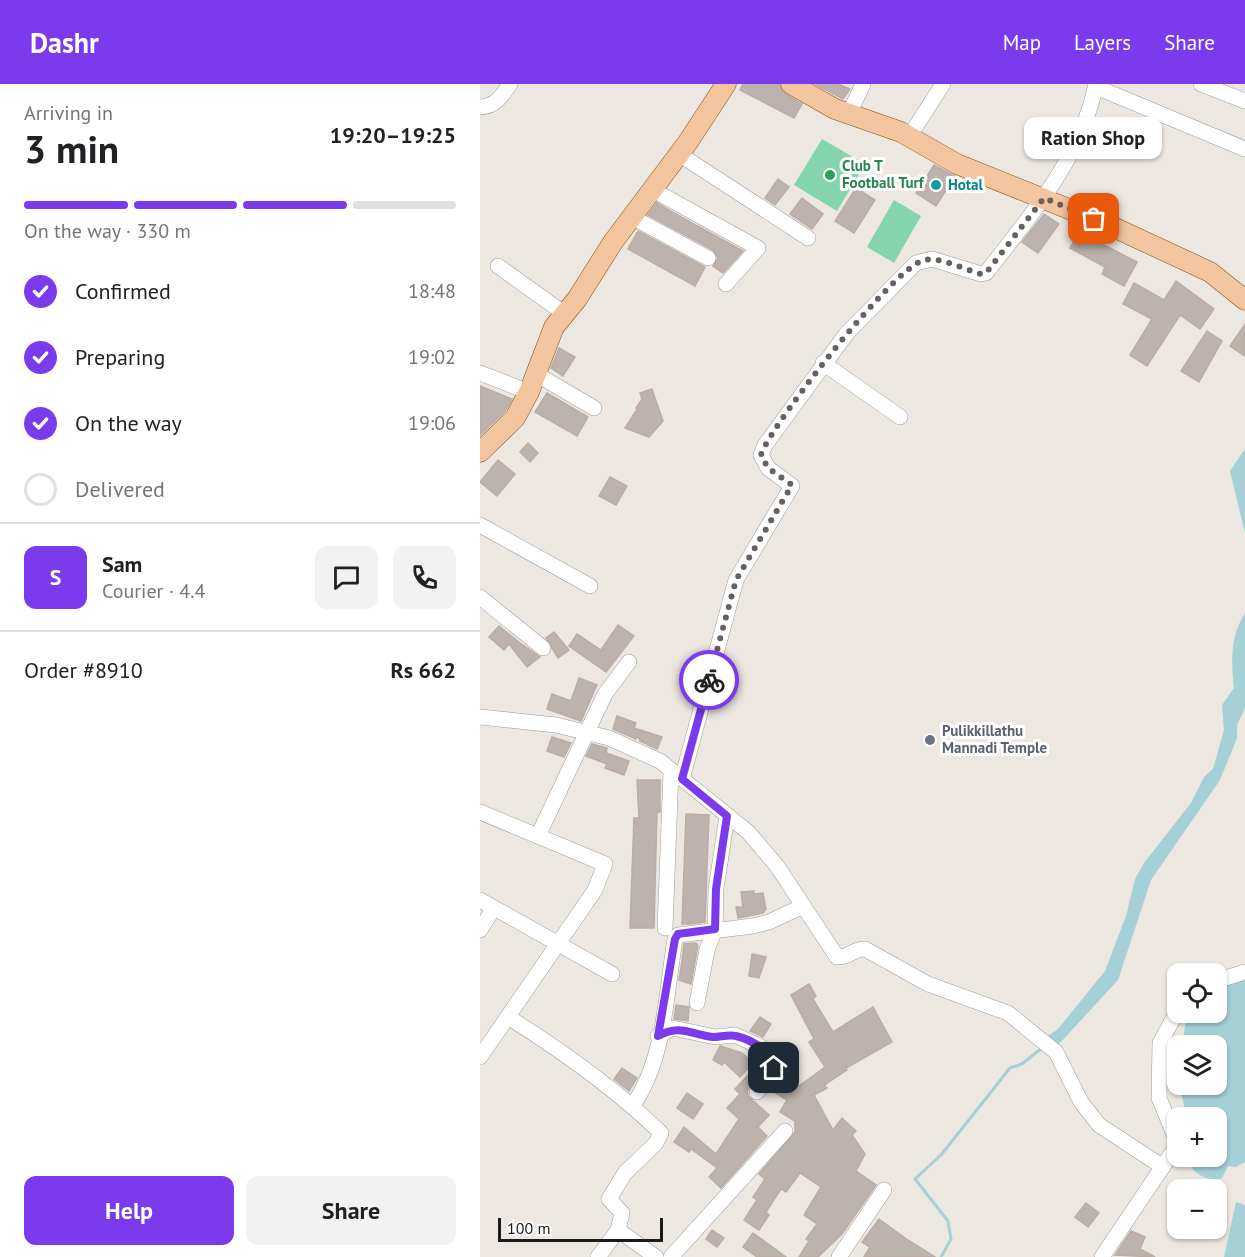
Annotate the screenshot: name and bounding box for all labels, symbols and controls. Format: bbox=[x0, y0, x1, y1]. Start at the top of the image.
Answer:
text: Dashr bbox=[30, 24, 99, 61]
text: Map bbox=[1003, 29, 1041, 56]
text: Layers bbox=[1074, 29, 1131, 56]
text: Share bbox=[1164, 29, 1215, 56]
text: Arriving in bbox=[24, 100, 113, 126]
callout: Ration Shop bbox=[1025, 117, 1163, 159]
text: 19:20–19:25 bbox=[330, 121, 456, 149]
text: 3 min bbox=[24, 123, 119, 174]
text: Ration Shop bbox=[1041, 125, 1145, 151]
place label: Club T Football Turf bbox=[842, 156, 925, 192]
marker: Club T Football Turf bbox=[823, 168, 837, 182]
place label: Hotal bbox=[948, 175, 983, 194]
marker: Hotal bbox=[929, 178, 943, 192]
pin bbox=[1068, 193, 1119, 244]
icon: bag bbox=[1077, 202, 1110, 235]
text: On the way · 330 m bbox=[24, 218, 191, 244]
icon: check bbox=[24, 275, 57, 308]
text: Confirmed bbox=[75, 277, 171, 305]
text: 18:48 bbox=[408, 278, 456, 304]
icon: check bbox=[24, 341, 57, 374]
text: Preparing bbox=[75, 343, 165, 371]
text: 19:02 bbox=[408, 344, 456, 370]
icon: check bbox=[24, 407, 57, 440]
text: On the way bbox=[75, 409, 182, 437]
text: 19:06 bbox=[408, 410, 456, 436]
text: Delivered bbox=[75, 475, 165, 503]
button: chat bbox=[315, 546, 378, 609]
button: phone bbox=[393, 546, 456, 609]
text: Sam bbox=[102, 550, 142, 578]
text: S bbox=[50, 563, 61, 591]
text: Courier · 4.4 bbox=[102, 578, 205, 604]
courier bbox=[679, 650, 739, 710]
text: Order #8910 bbox=[24, 656, 143, 684]
text: Rs 662 bbox=[390, 656, 456, 684]
icon: bike bbox=[693, 664, 726, 697]
place label: Pulikkillathu Mannadi Temple bbox=[942, 721, 1047, 757]
marker: Pulikkillathu Mannadi Temple bbox=[923, 733, 937, 747]
map controls bbox=[1167, 963, 1227, 1239]
button: locate bbox=[1167, 963, 1227, 1023]
button: layers bbox=[1167, 1035, 1227, 1095]
pin bbox=[748, 1042, 799, 1093]
icon: home bbox=[757, 1051, 790, 1084]
button: + bbox=[1167, 1107, 1227, 1167]
button: Help bbox=[24, 1176, 234, 1245]
button: Share bbox=[246, 1176, 456, 1245]
button: − bbox=[1167, 1179, 1227, 1239]
scale bar bbox=[498, 1215, 663, 1242]
text: 100 m bbox=[507, 1218, 550, 1238]

